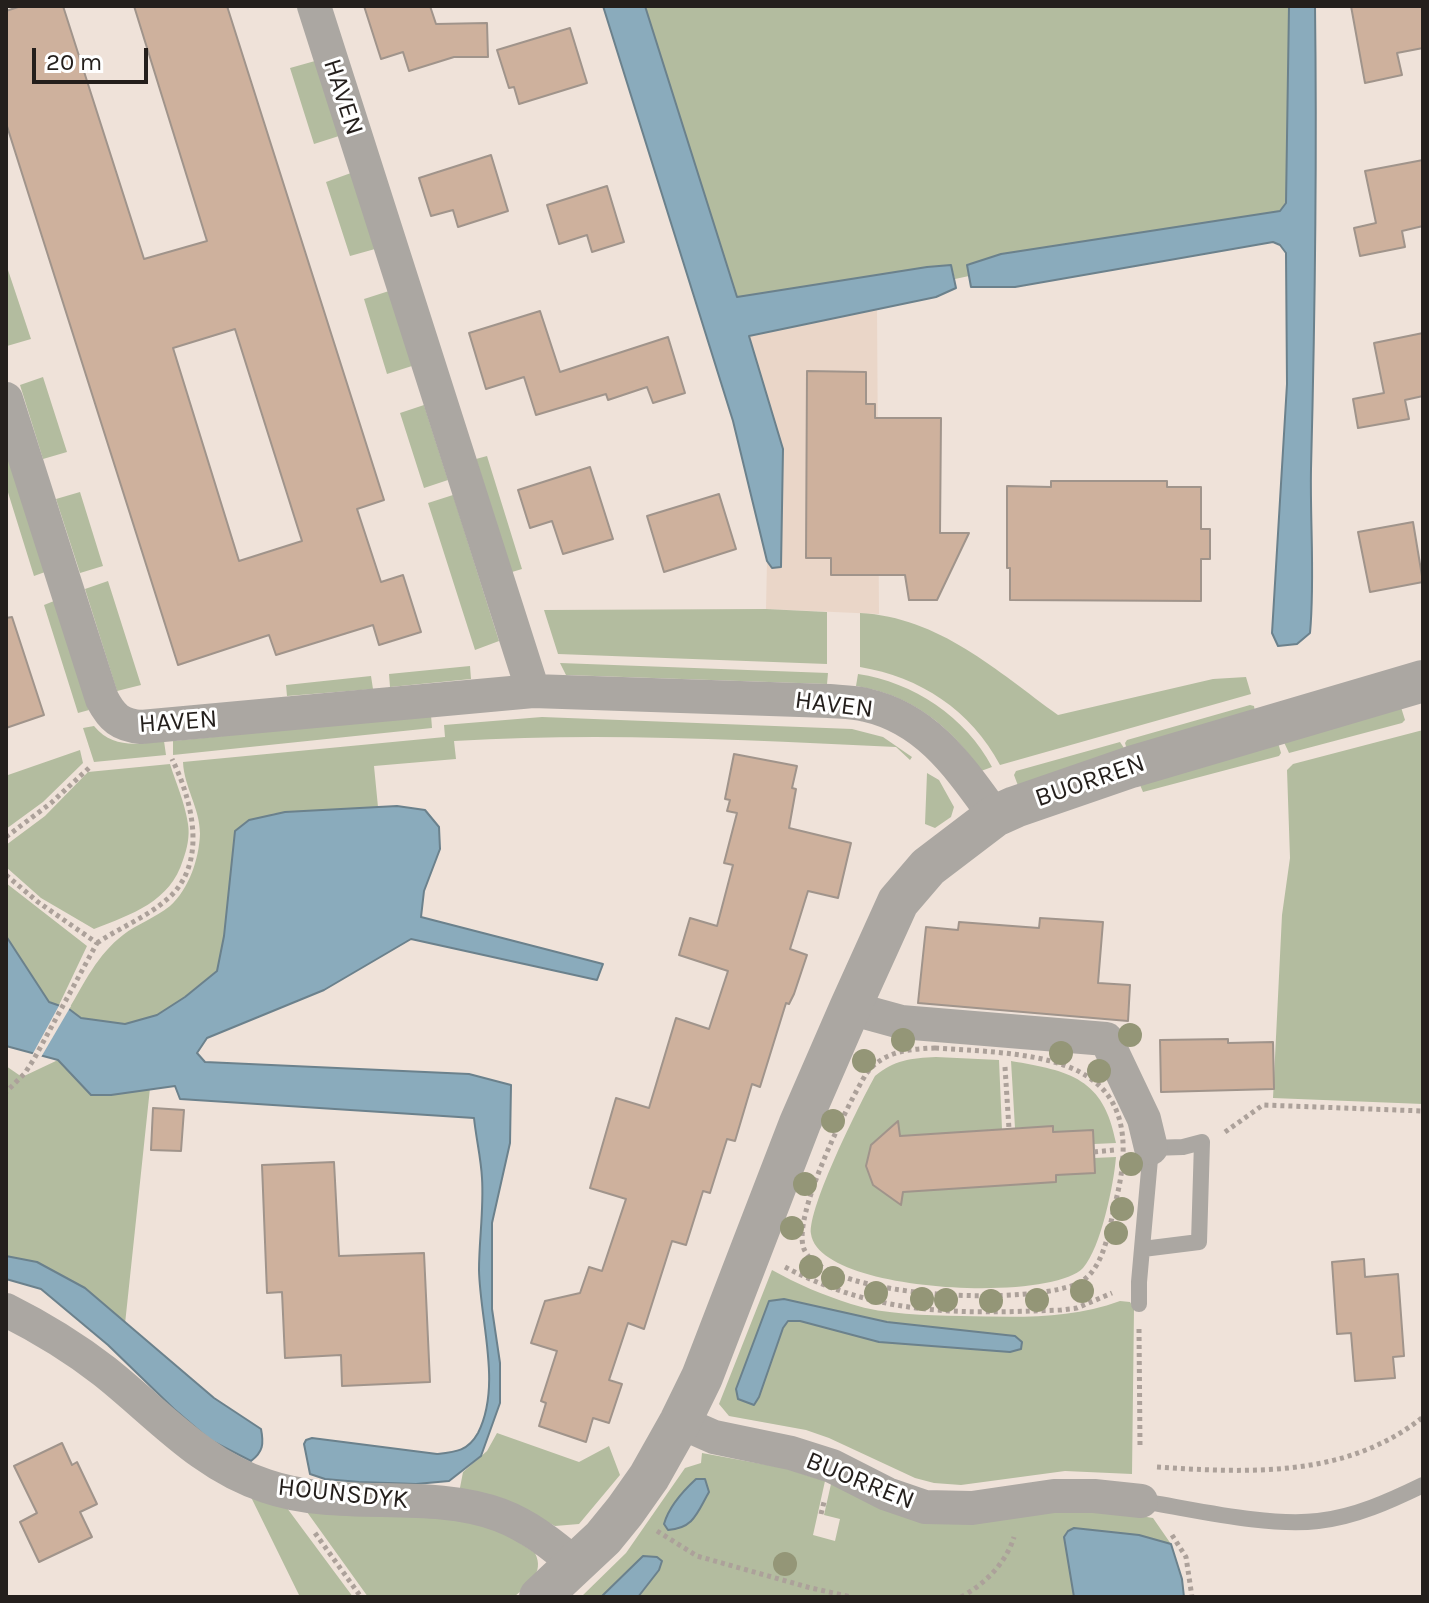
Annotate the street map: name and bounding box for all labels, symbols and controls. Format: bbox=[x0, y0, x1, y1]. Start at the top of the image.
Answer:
scale bar bbox=[36, 32, 152, 82]
text: 20 m bbox=[46, 48, 102, 76]
street label: HAVEN bbox=[316, 55, 370, 139]
street label: HAVEN bbox=[793, 685, 875, 725]
street label: HAVEN bbox=[138, 704, 218, 740]
street label: BUORREN bbox=[1031, 748, 1149, 814]
street label: BUORREN bbox=[801, 1445, 919, 1517]
street label: HOUNSDYK bbox=[276, 1472, 410, 1516]

